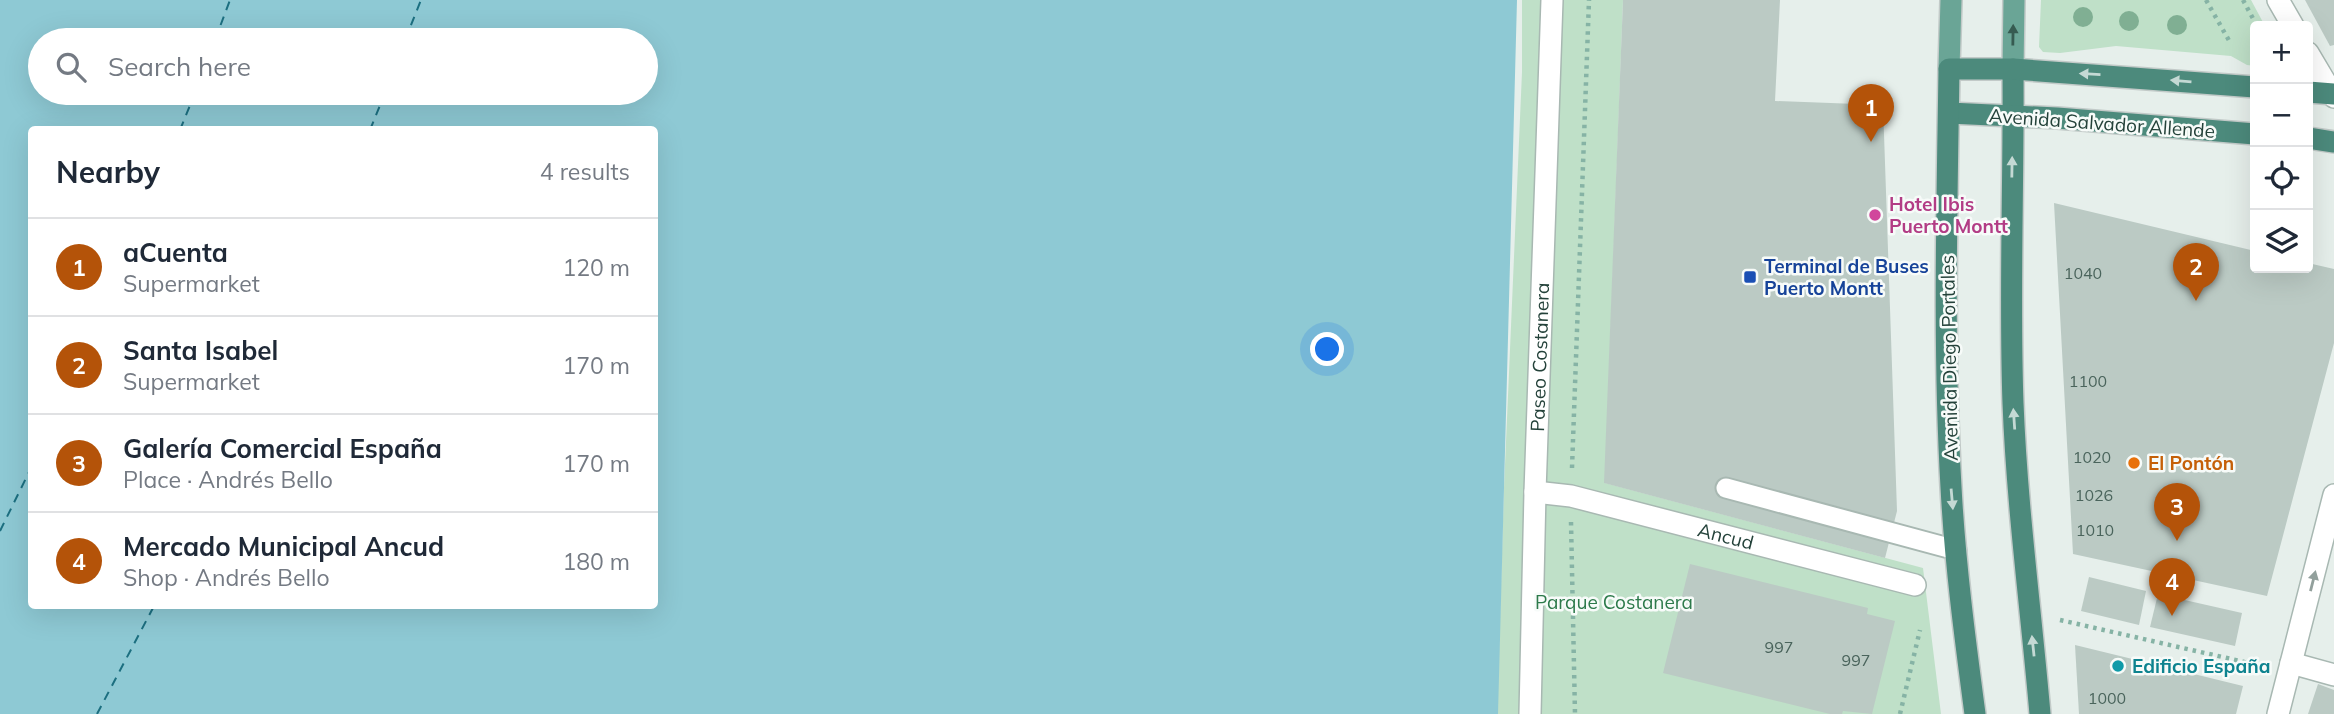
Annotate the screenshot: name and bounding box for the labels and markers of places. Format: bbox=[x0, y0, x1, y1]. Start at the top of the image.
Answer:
pin: 1 bbox=[1848, 84, 1894, 142]
place label: Hotel Ibis Puerto Montt bbox=[1889, 192, 2008, 238]
marker: Hotel Ibis Puerto Montt bbox=[1867, 207, 1883, 223]
pin: 2 bbox=[2173, 243, 2219, 301]
place label: Terminal de Buses Puerto Montt bbox=[1764, 254, 1929, 300]
marker: Terminal de Buses Puerto Montt bbox=[1742, 269, 1758, 285]
place label: El Pontón bbox=[2148, 451, 2234, 475]
marker: El Pontón bbox=[2126, 455, 2142, 471]
pin: 3 bbox=[2154, 483, 2200, 541]
pin: 4 bbox=[2149, 558, 2195, 616]
place label: Edificio España bbox=[2132, 654, 2270, 678]
marker: Edificio España bbox=[2110, 658, 2126, 674]

